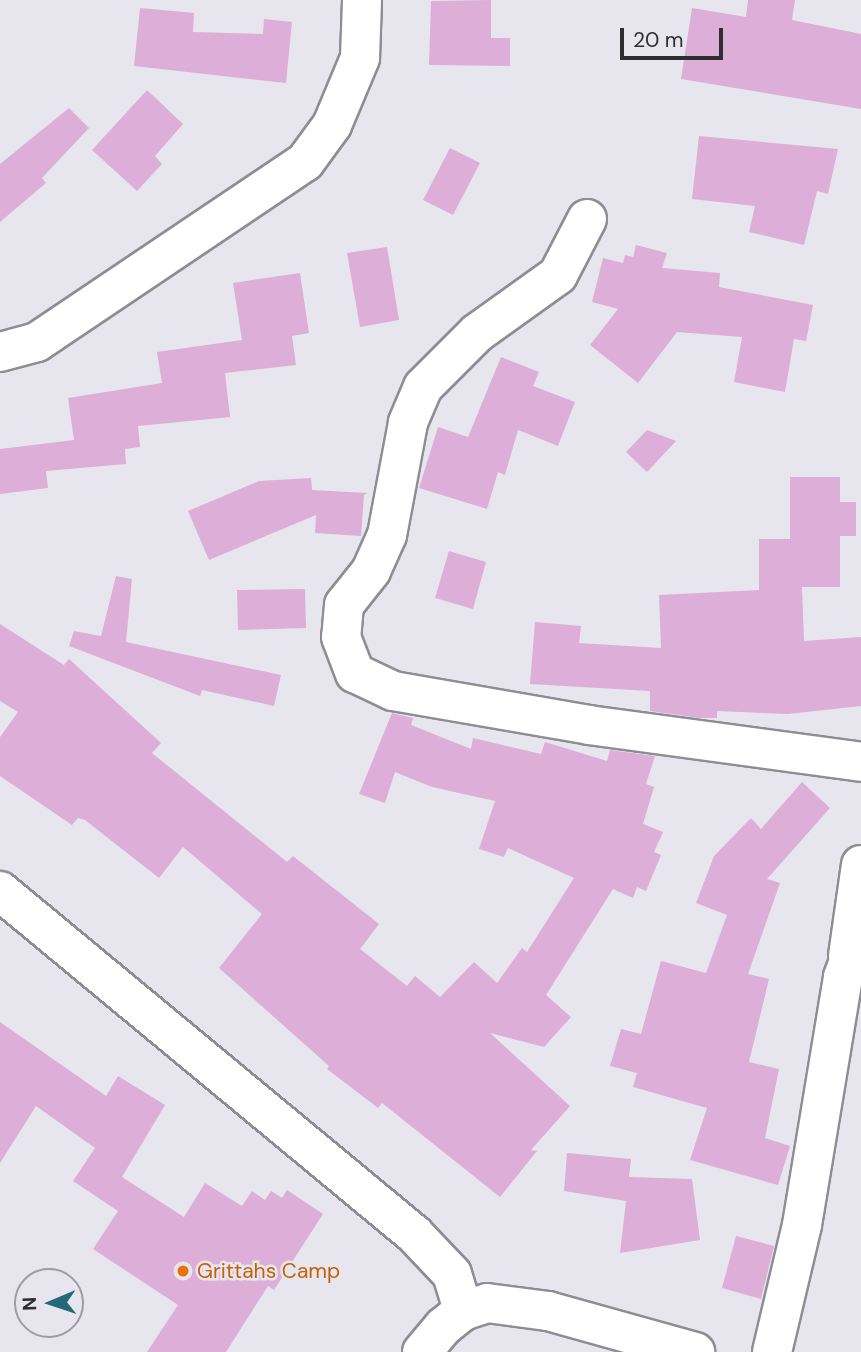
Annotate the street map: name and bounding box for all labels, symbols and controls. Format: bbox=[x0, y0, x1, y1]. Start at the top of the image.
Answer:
scale bar bbox=[623, 14, 726, 58]
text: 20 m bbox=[633, 26, 684, 54]
place label: Grittahs Camp bbox=[197, 1258, 340, 1284]
marker: Grittahs Camp bbox=[175, 1263, 191, 1279]
north arrow bbox=[14, 1268, 84, 1338]
text: N bbox=[17, 1296, 42, 1311]

